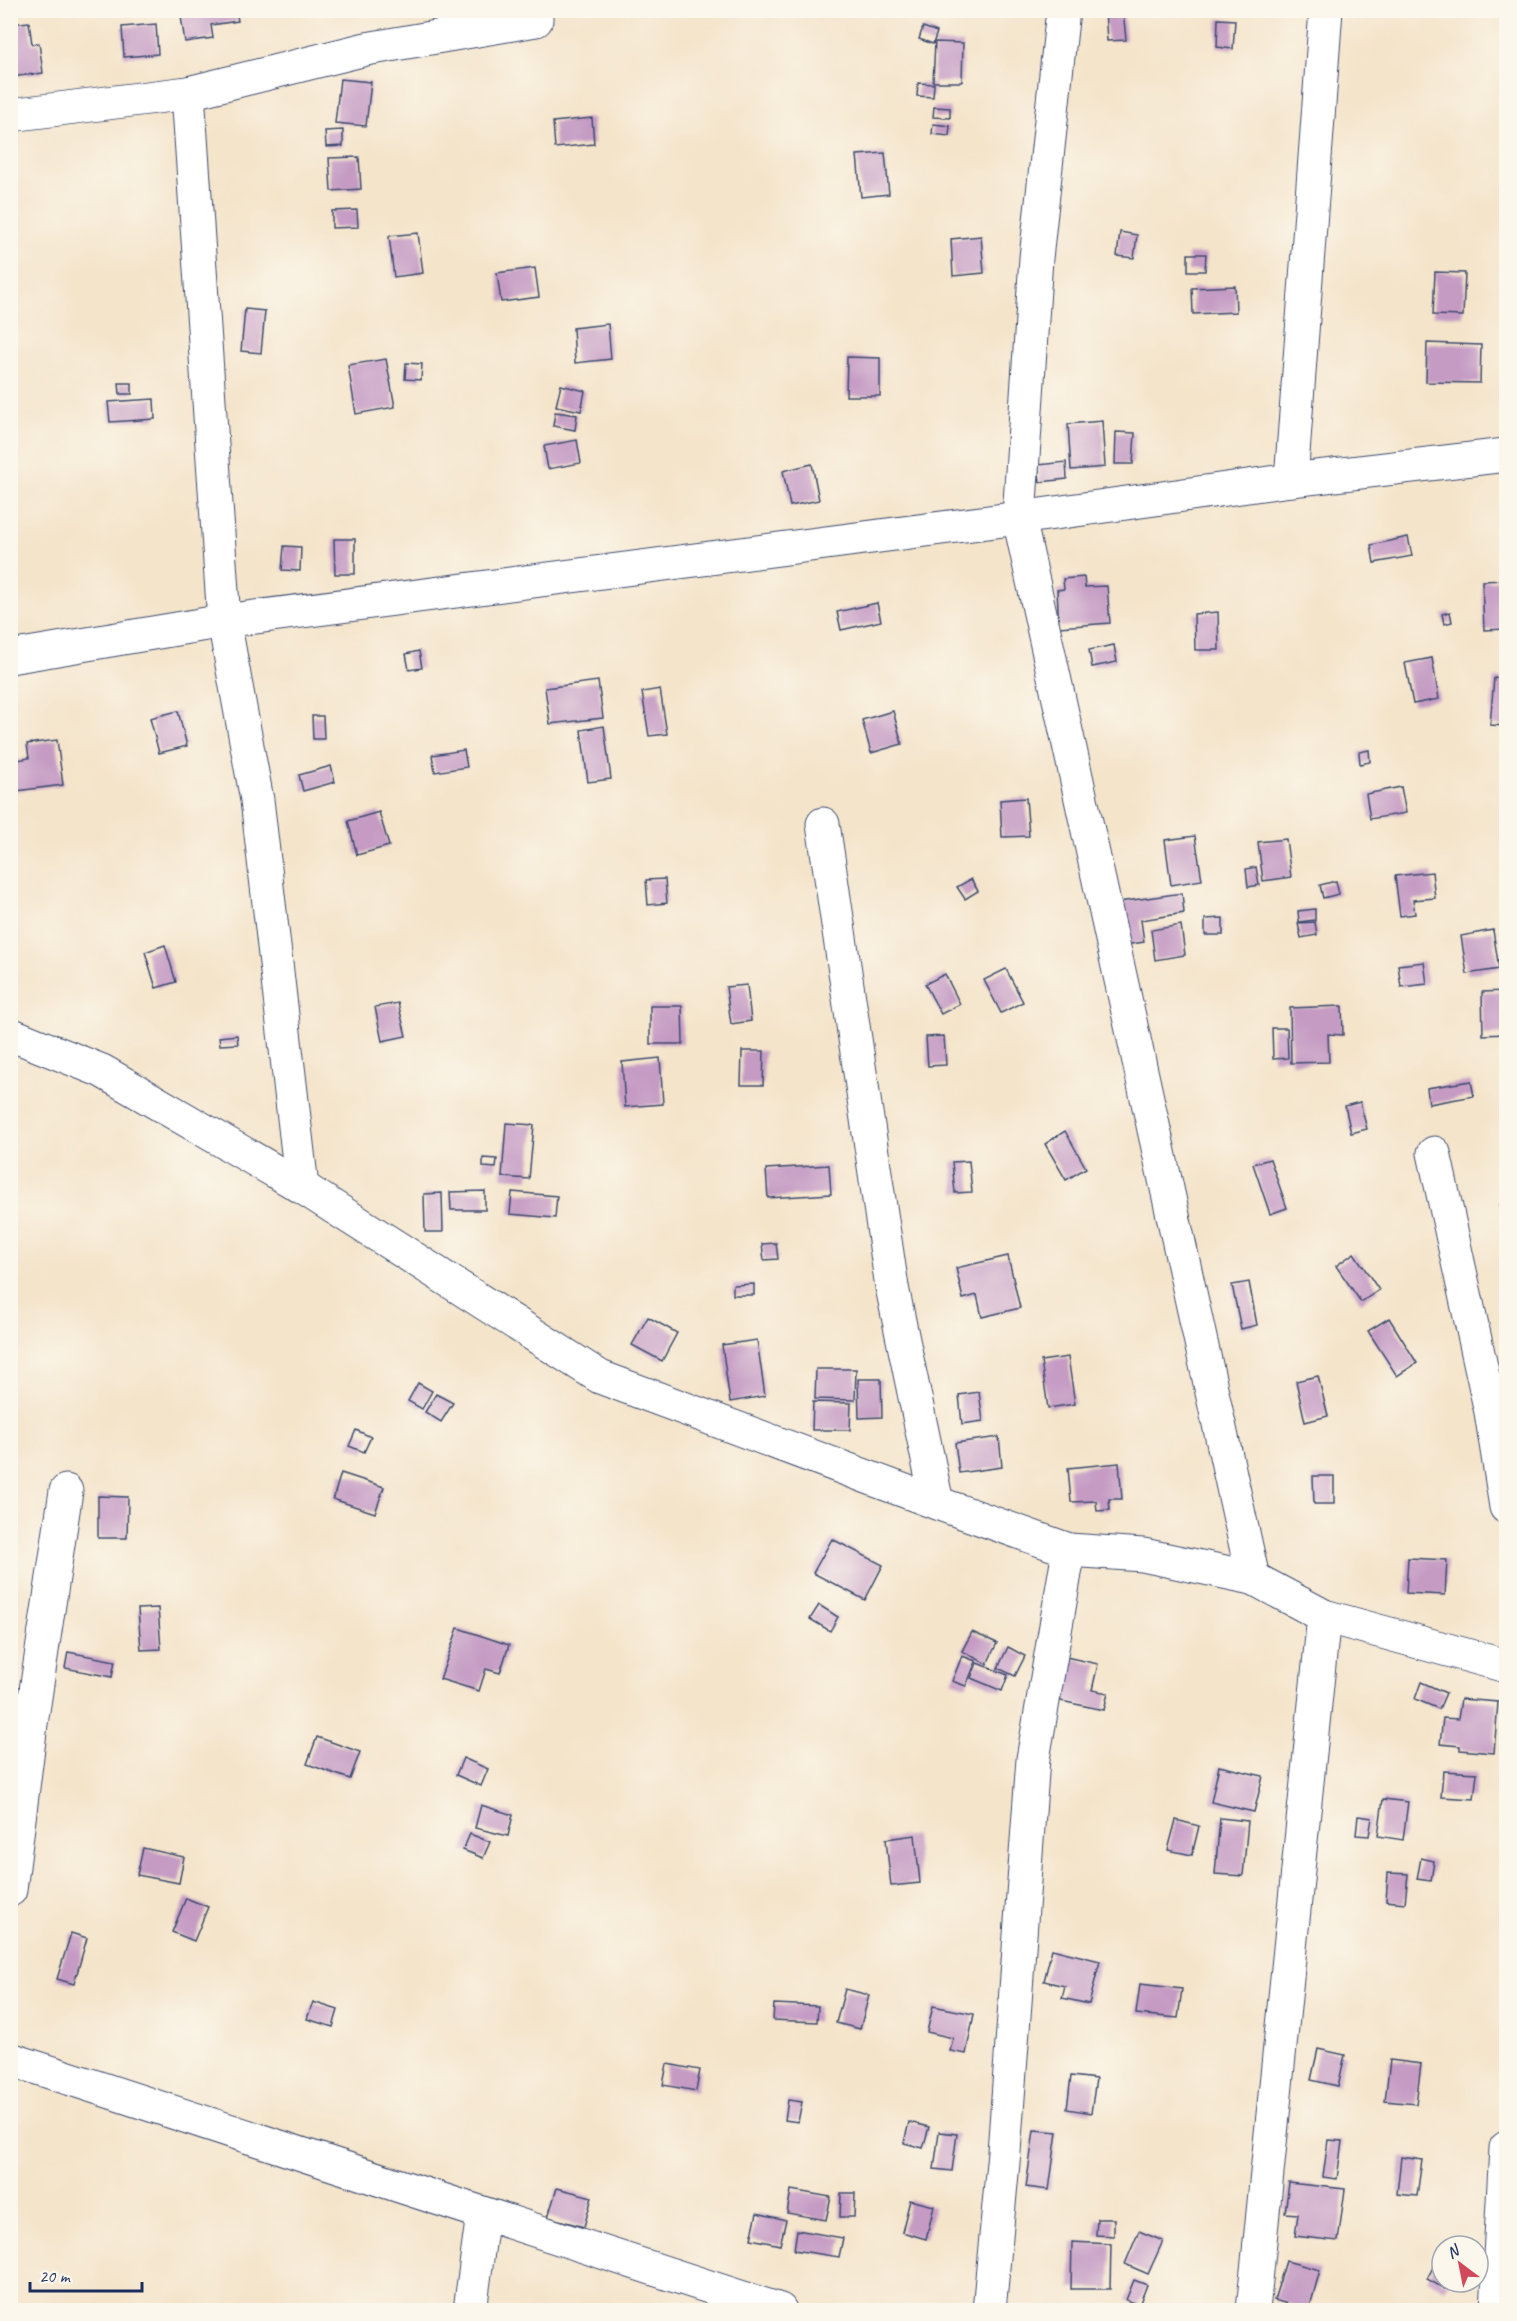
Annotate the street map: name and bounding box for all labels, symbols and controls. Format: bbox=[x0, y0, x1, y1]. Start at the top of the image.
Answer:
north arrow bbox=[1430, 2234, 1490, 2294]
text: N bbox=[1443, 2239, 1465, 2263]
scale bar bbox=[30, 2255, 142, 2293]
text: 20 m bbox=[39, 2265, 72, 2287]

